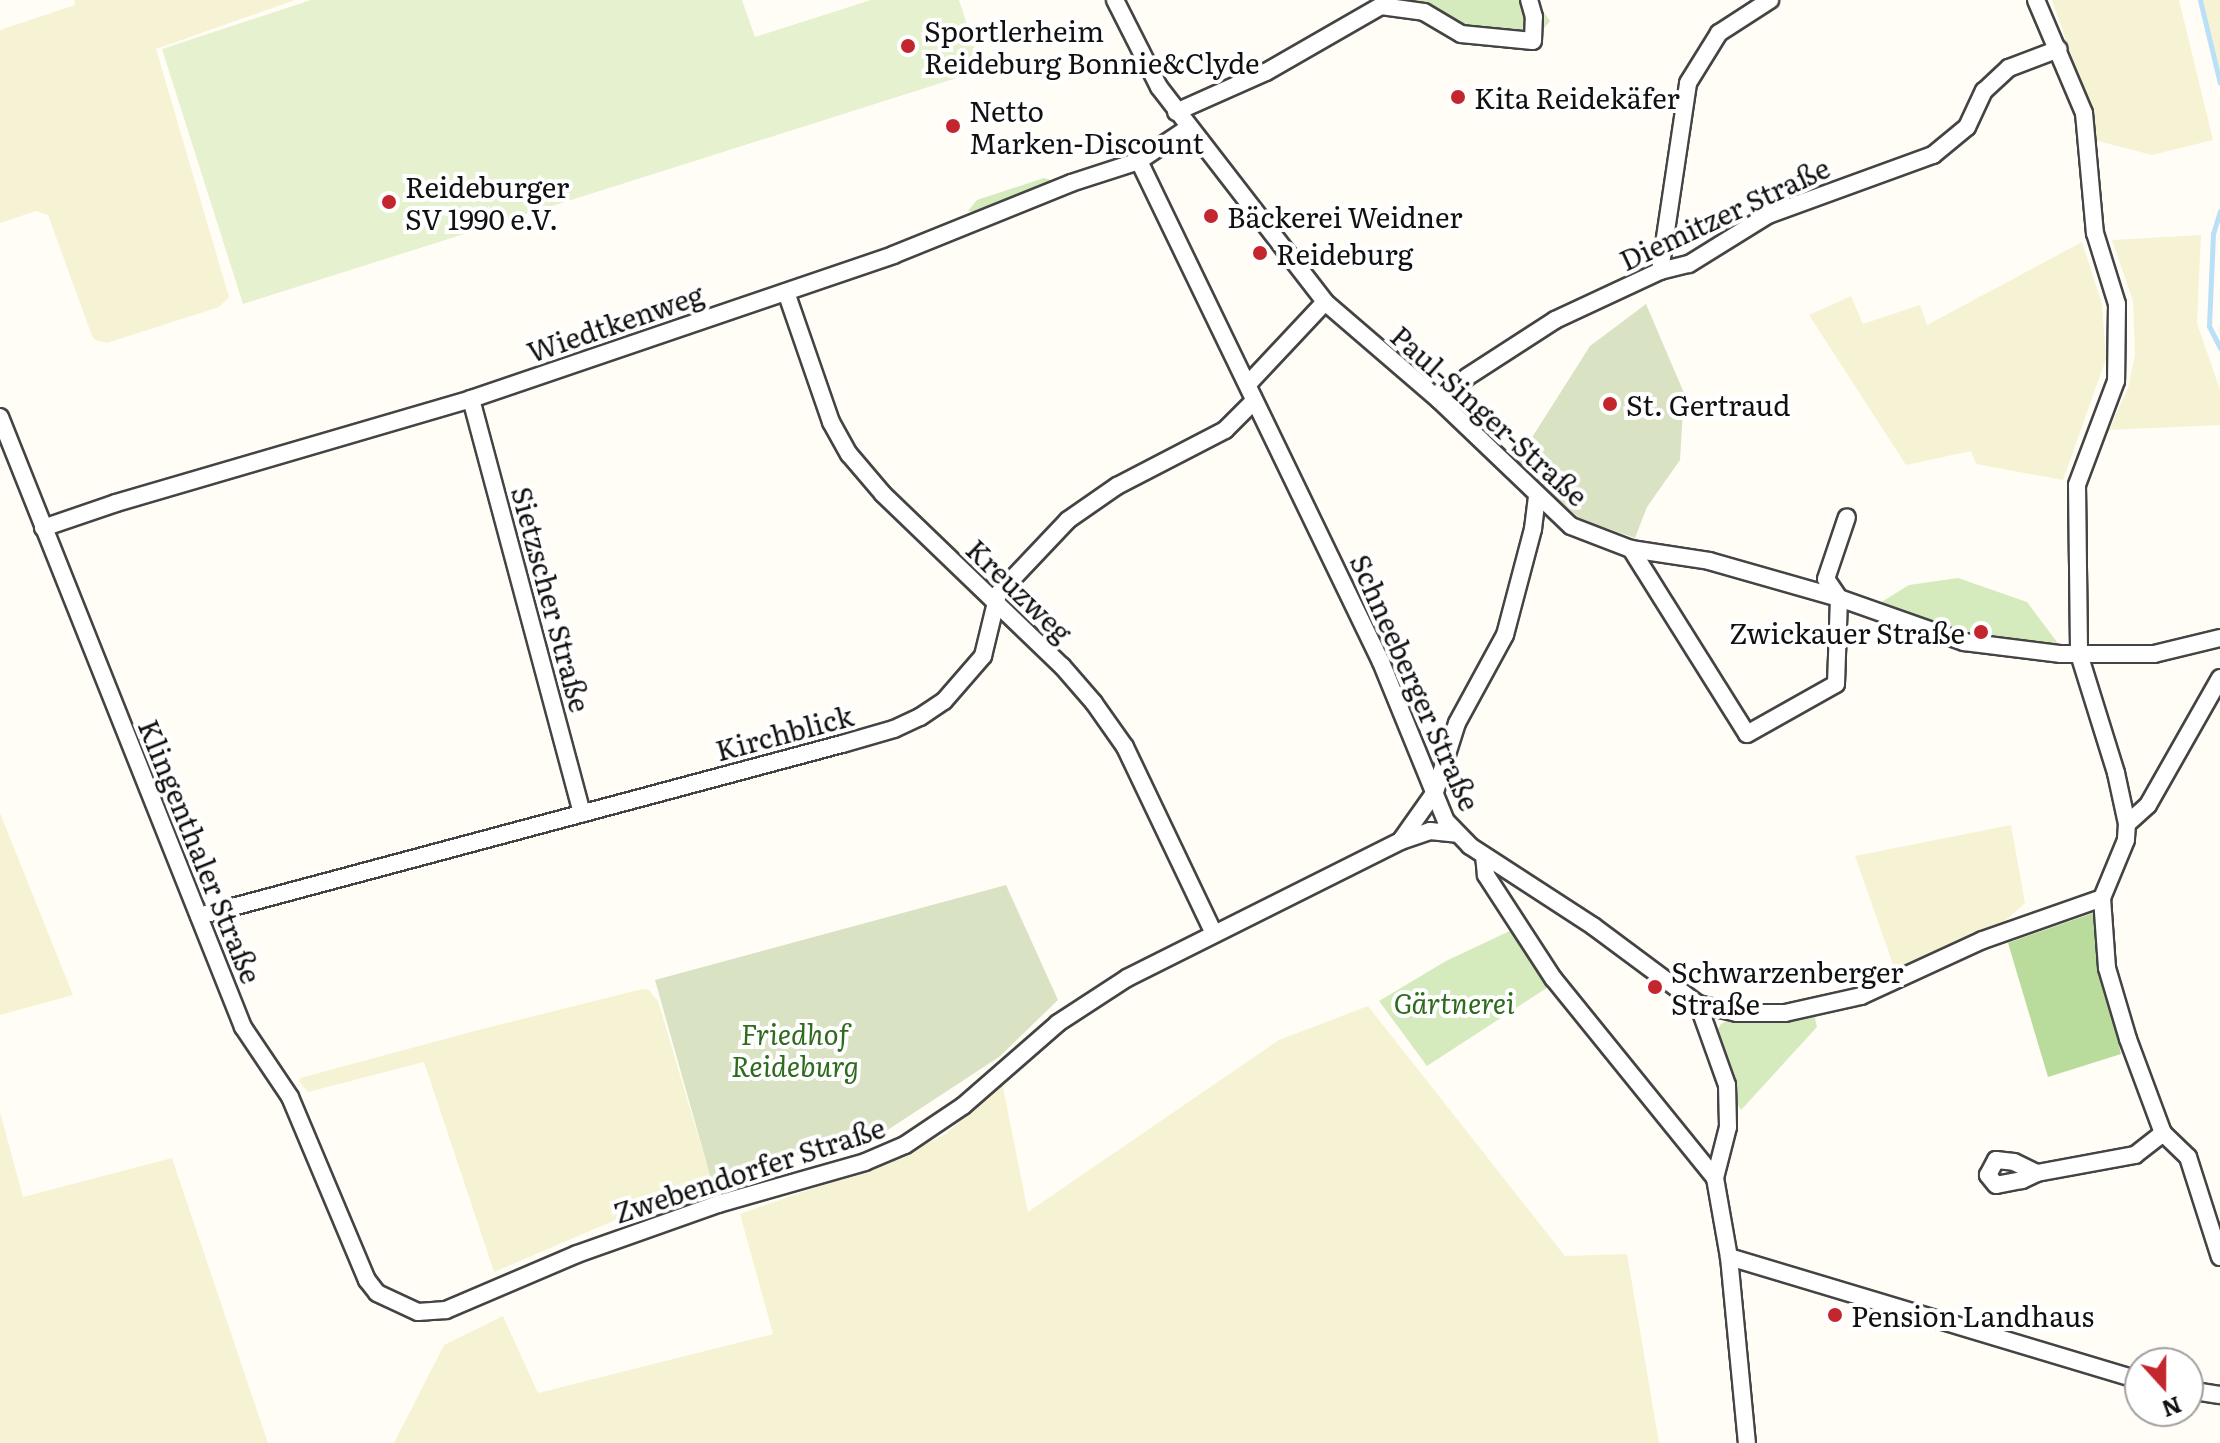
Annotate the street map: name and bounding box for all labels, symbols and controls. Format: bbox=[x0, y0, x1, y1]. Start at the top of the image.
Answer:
place label: Sportlerheim Reideburg Bonnie&Clyde bbox=[924, 13, 1260, 79]
marker: Sportlerheim Reideburg Bonnie&Clyde bbox=[899, 37, 917, 55]
place label: Kita Reidekäfer bbox=[1474, 80, 1680, 114]
marker: Kita Reidekäfer bbox=[1449, 88, 1467, 106]
place label: Netto Marken-Discount bbox=[969, 93, 1204, 159]
marker: Netto Marken-Discount bbox=[944, 117, 962, 135]
street label: Diemitzer Straße bbox=[1614, 150, 1834, 276]
place label: Reideburger SV 1990 e.V. bbox=[405, 169, 569, 235]
marker: Reideburger SV 1990 e.V. bbox=[380, 193, 398, 211]
place label: Bäckerei Weidner bbox=[1227, 199, 1462, 233]
marker: Bäckerei Weidner bbox=[1202, 207, 1220, 225]
place label: Reideburg bbox=[1276, 236, 1413, 270]
marker: Reideburg bbox=[1251, 244, 1269, 262]
street label: Wiedtkenweg bbox=[522, 276, 708, 368]
street label: Paul-Singer-Straße bbox=[1385, 318, 1595, 512]
place label: St. Gertraud bbox=[1626, 387, 1790, 421]
marker: St. Gertraud bbox=[1601, 395, 1619, 413]
street label: Sietzscher Straße bbox=[506, 483, 598, 715]
street label: Kreuzweg bbox=[960, 531, 1080, 649]
street label: Schneeberger Straße bbox=[1344, 549, 1488, 815]
place label: Zwickauer Straße bbox=[1729, 615, 1965, 649]
marker: Zwickauer Straße bbox=[1972, 623, 1990, 641]
street label: Kirchblick bbox=[712, 698, 856, 766]
street label: Klingenthaler Straße bbox=[133, 714, 269, 988]
place label: Schwarzenberger Straße bbox=[1671, 954, 1903, 1020]
marker: Schwarzenberger Straße bbox=[1646, 978, 1664, 996]
park label: Gärtnerei bbox=[1393, 985, 1515, 1019]
park label: Friedhof Reideburg bbox=[731, 1016, 859, 1082]
street label: Zwebendorfer Straße bbox=[609, 1109, 889, 1229]
place label: Pension Landhaus bbox=[1851, 1298, 2094, 1332]
marker: Pension Landhaus bbox=[1826, 1306, 1844, 1324]
north arrow bbox=[2124, 1347, 2204, 1427]
text: N bbox=[2158, 1389, 2187, 1427]

